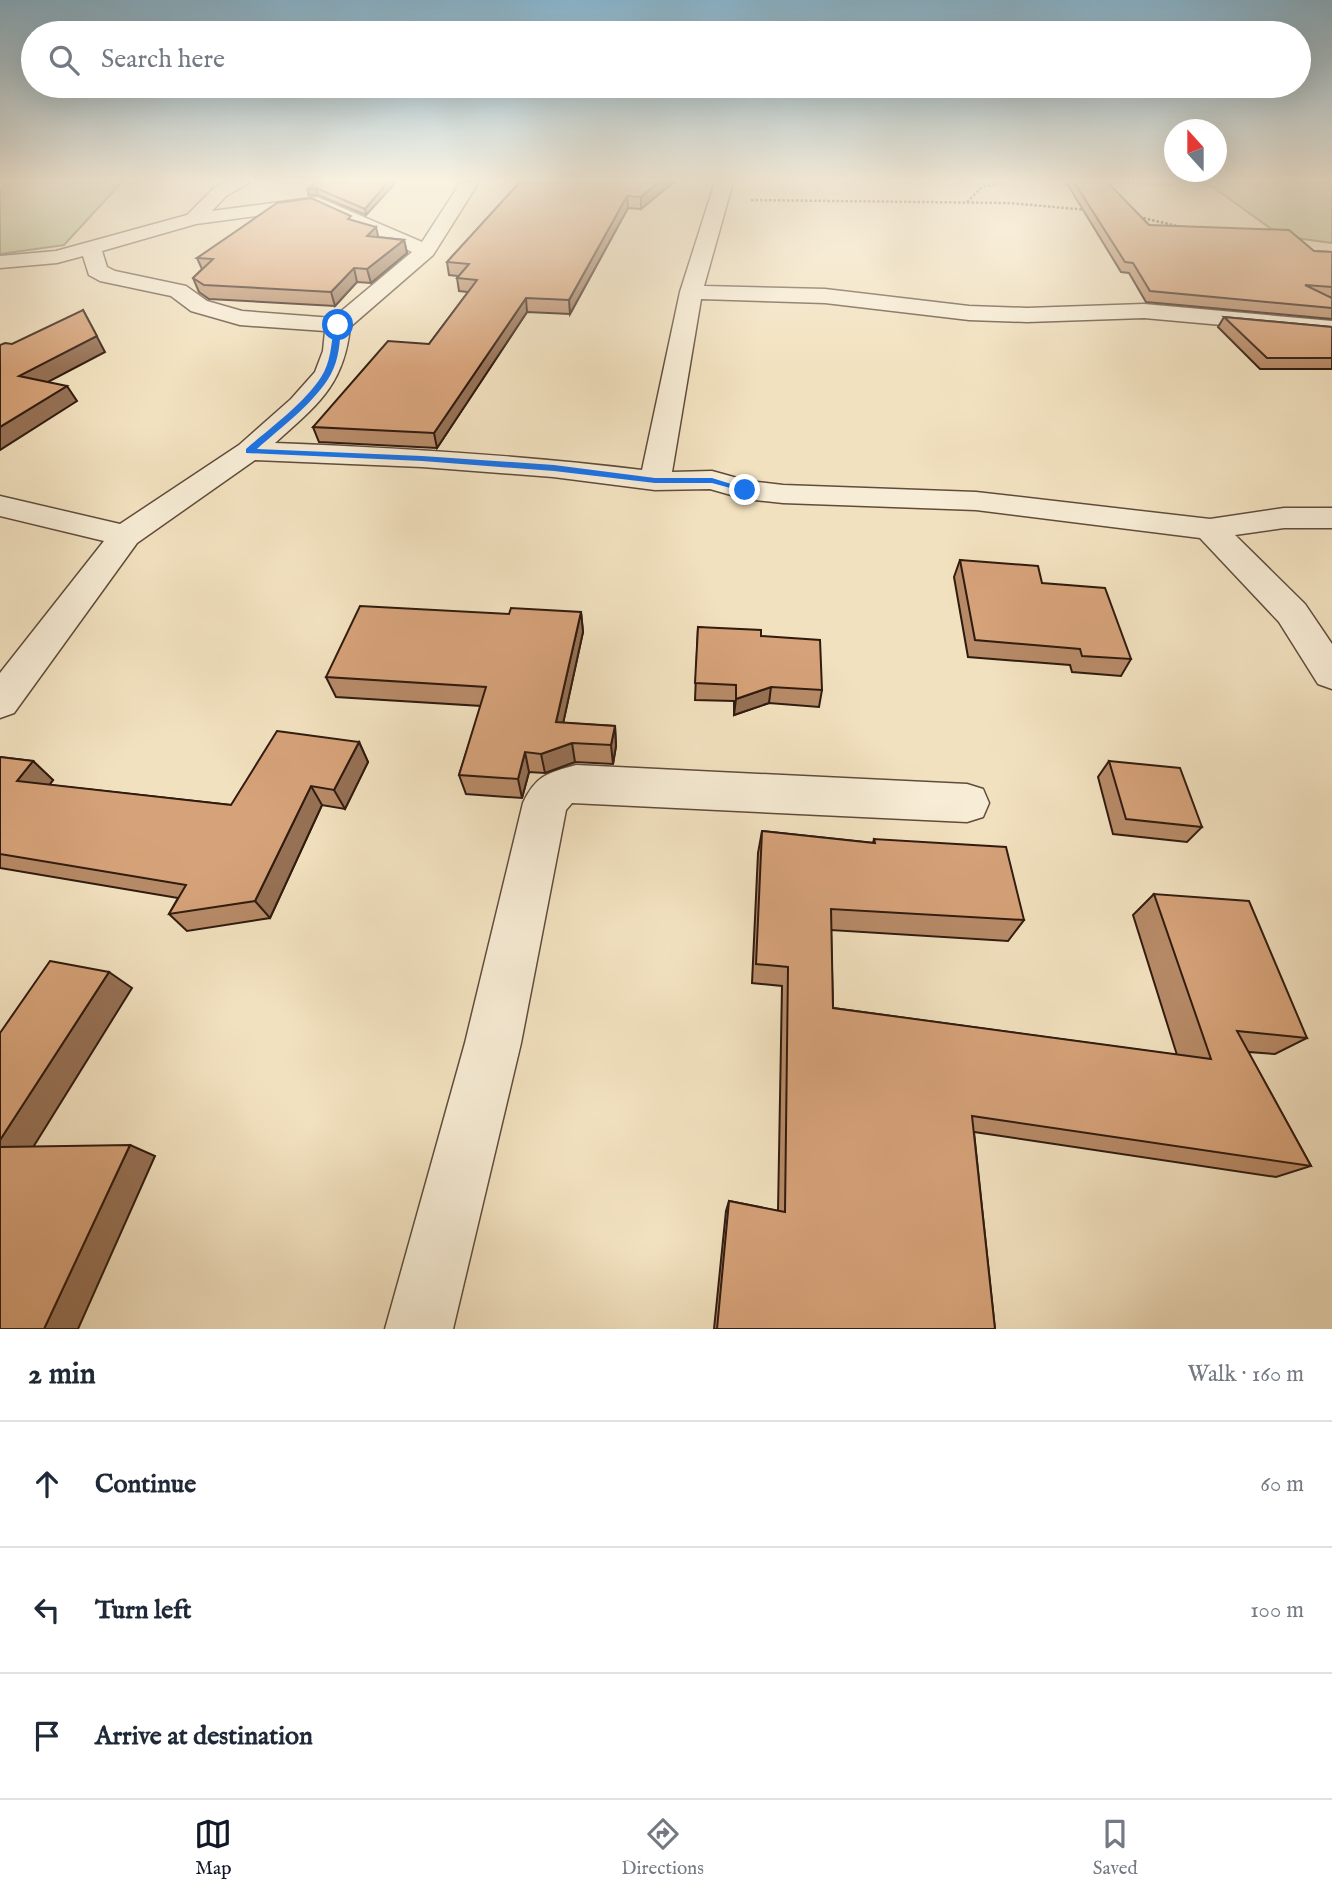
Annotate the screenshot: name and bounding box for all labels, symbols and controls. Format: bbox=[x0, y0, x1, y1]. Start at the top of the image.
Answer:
search box bbox=[21, 21, 1311, 98]
icon: search bbox=[45, 41, 83, 79]
text: Search here bbox=[101, 43, 225, 76]
north arrow bbox=[1164, 119, 1227, 182]
route start bbox=[322, 309, 353, 340]
route end bbox=[729, 474, 760, 505]
text: 2 min bbox=[28, 1356, 96, 1394]
text: Walk · 160 m bbox=[1187, 1360, 1304, 1389]
icon: ahead bbox=[28, 1465, 66, 1503]
text: Continue bbox=[95, 1468, 196, 1501]
text: 60 m bbox=[1260, 1470, 1304, 1499]
icon: left bbox=[28, 1591, 66, 1629]
text: Turn left bbox=[95, 1594, 192, 1627]
text: 100 m bbox=[1250, 1596, 1304, 1625]
icon: arrive bbox=[28, 1717, 66, 1755]
text: Arrive at destination bbox=[95, 1720, 313, 1753]
tab: Map bbox=[194, 1815, 232, 1881]
tab: Directions bbox=[621, 1815, 704, 1881]
tab: Saved bbox=[1093, 1815, 1138, 1881]

